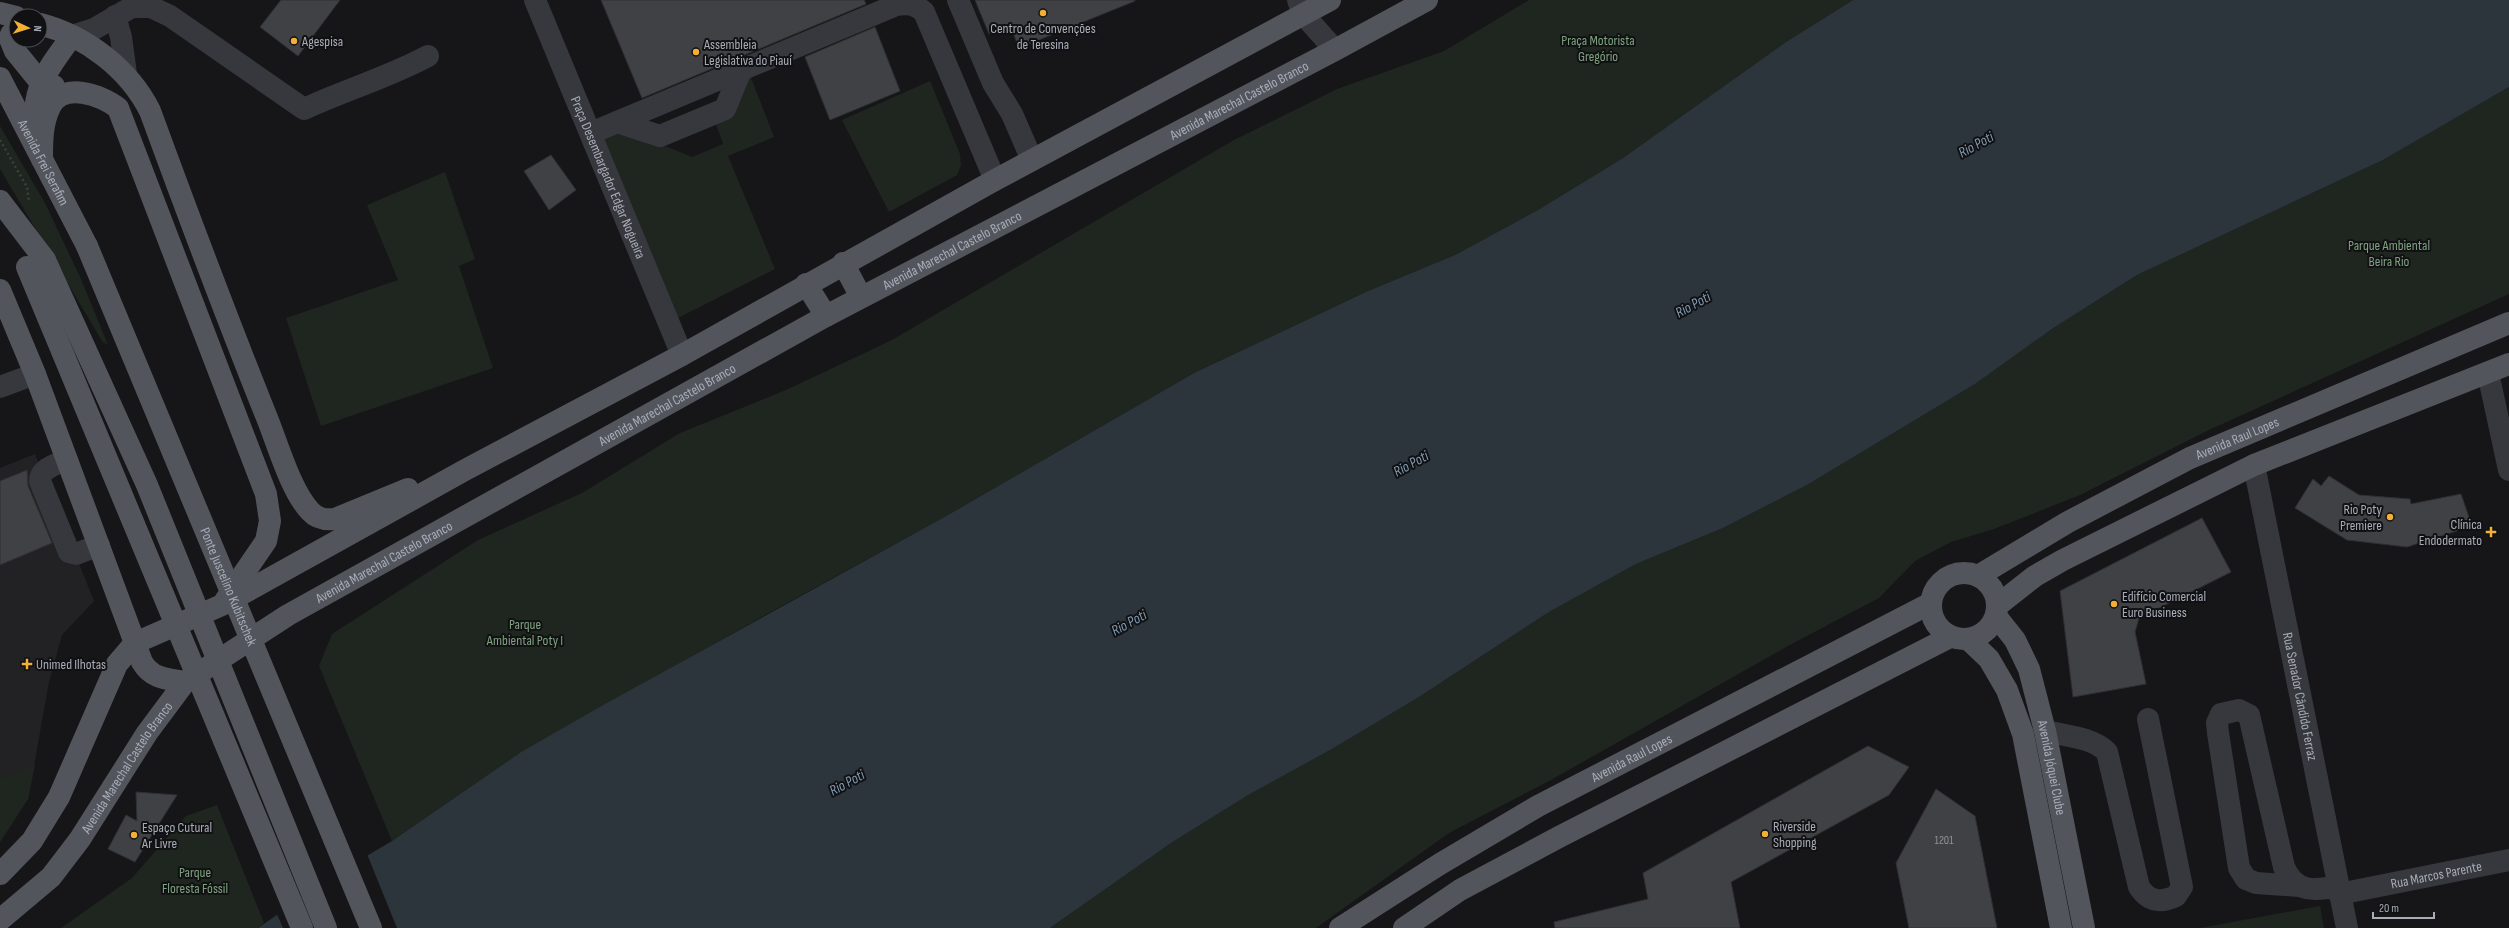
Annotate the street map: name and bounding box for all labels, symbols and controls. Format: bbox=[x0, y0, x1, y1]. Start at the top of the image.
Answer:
north arrow bbox=[8, 8, 48, 48]
marker: Centro de Convenções de Teresina bbox=[1038, 8, 1048, 18]
place label: Centro de Convenções de Teresina bbox=[990, 20, 1096, 53]
text: N bbox=[31, 25, 44, 32]
park label: Praça Motorista Gregório bbox=[1561, 32, 1635, 65]
place label: Agespisa bbox=[301, 33, 343, 50]
marker: Agespisa bbox=[289, 36, 299, 46]
place label: Assembleia Legislativa do Piauí bbox=[703, 36, 792, 69]
marker: Assembleia Legislativa do Piauí bbox=[691, 47, 701, 57]
street label: Avenida Marechal Castelo Branco bbox=[1166, 57, 1311, 144]
street label: Praça Desembargador Edgar Nogueira bbox=[567, 94, 650, 261]
street label: Avenida Frei Serafim bbox=[14, 116, 73, 208]
water label: Rio Poti bbox=[1955, 127, 1998, 162]
street label: Avenida Marechal Castelo Branco bbox=[879, 207, 1024, 294]
park label: Parque Ambiental Beira Rio bbox=[2348, 237, 2430, 270]
water label: Rio Poti bbox=[1672, 287, 1715, 322]
street label: Avenida Marechal Castelo Branco bbox=[595, 359, 739, 450]
street label: Avenida Raul Lopes bbox=[2192, 413, 2281, 463]
water label: Rio Poti bbox=[1390, 446, 1433, 481]
place label: Rio Poty Premiere bbox=[2340, 501, 2383, 534]
marker: Rio Poty Premiere bbox=[2385, 512, 2395, 522]
place label: Clínica Endodermato bbox=[2419, 516, 2482, 549]
street label: Avenida Marechal Castelo Branco bbox=[311, 517, 455, 607]
street label: Ponte Juscelino Kubitschek bbox=[197, 525, 261, 649]
marker: Clínica Endodermato bbox=[2485, 526, 2497, 538]
place label: Edifício Comercial Euro Business bbox=[2122, 588, 2206, 621]
marker: Edifício Comercial Euro Business bbox=[2109, 599, 2119, 609]
water label: Rio Poti bbox=[1108, 605, 1151, 640]
park label: Parque Ambiental Poty I bbox=[486, 616, 563, 649]
street label: Rua Senador Cândido Ferraz bbox=[2279, 631, 2322, 762]
place label: Unimed Ilhotas bbox=[36, 656, 106, 673]
marker: Unimed Ilhotas bbox=[21, 658, 33, 670]
street label: Avenida Marechal Castelo Branco bbox=[77, 698, 176, 837]
street label: Avenida Jóquei Clube bbox=[2034, 717, 2070, 816]
street label: Avenida Raul Lopes bbox=[1588, 730, 1675, 786]
water label: Rio Poti bbox=[826, 765, 869, 800]
place label: Riverside Shopping bbox=[1773, 818, 1817, 851]
place label: Espaço Cutural Ar Livre bbox=[141, 819, 212, 852]
marker: Riverside Shopping bbox=[1760, 829, 1770, 839]
marker: Espaço Cutural Ar Livre bbox=[129, 830, 139, 840]
house number: 1201 bbox=[1935, 833, 1954, 848]
street label: Rua Marcos Parente bbox=[2389, 857, 2483, 892]
park label: Parque Floresta Fóssil bbox=[162, 864, 228, 897]
scale bar bbox=[2373, 894, 2434, 920]
text: 20 m bbox=[2379, 901, 2399, 916]

